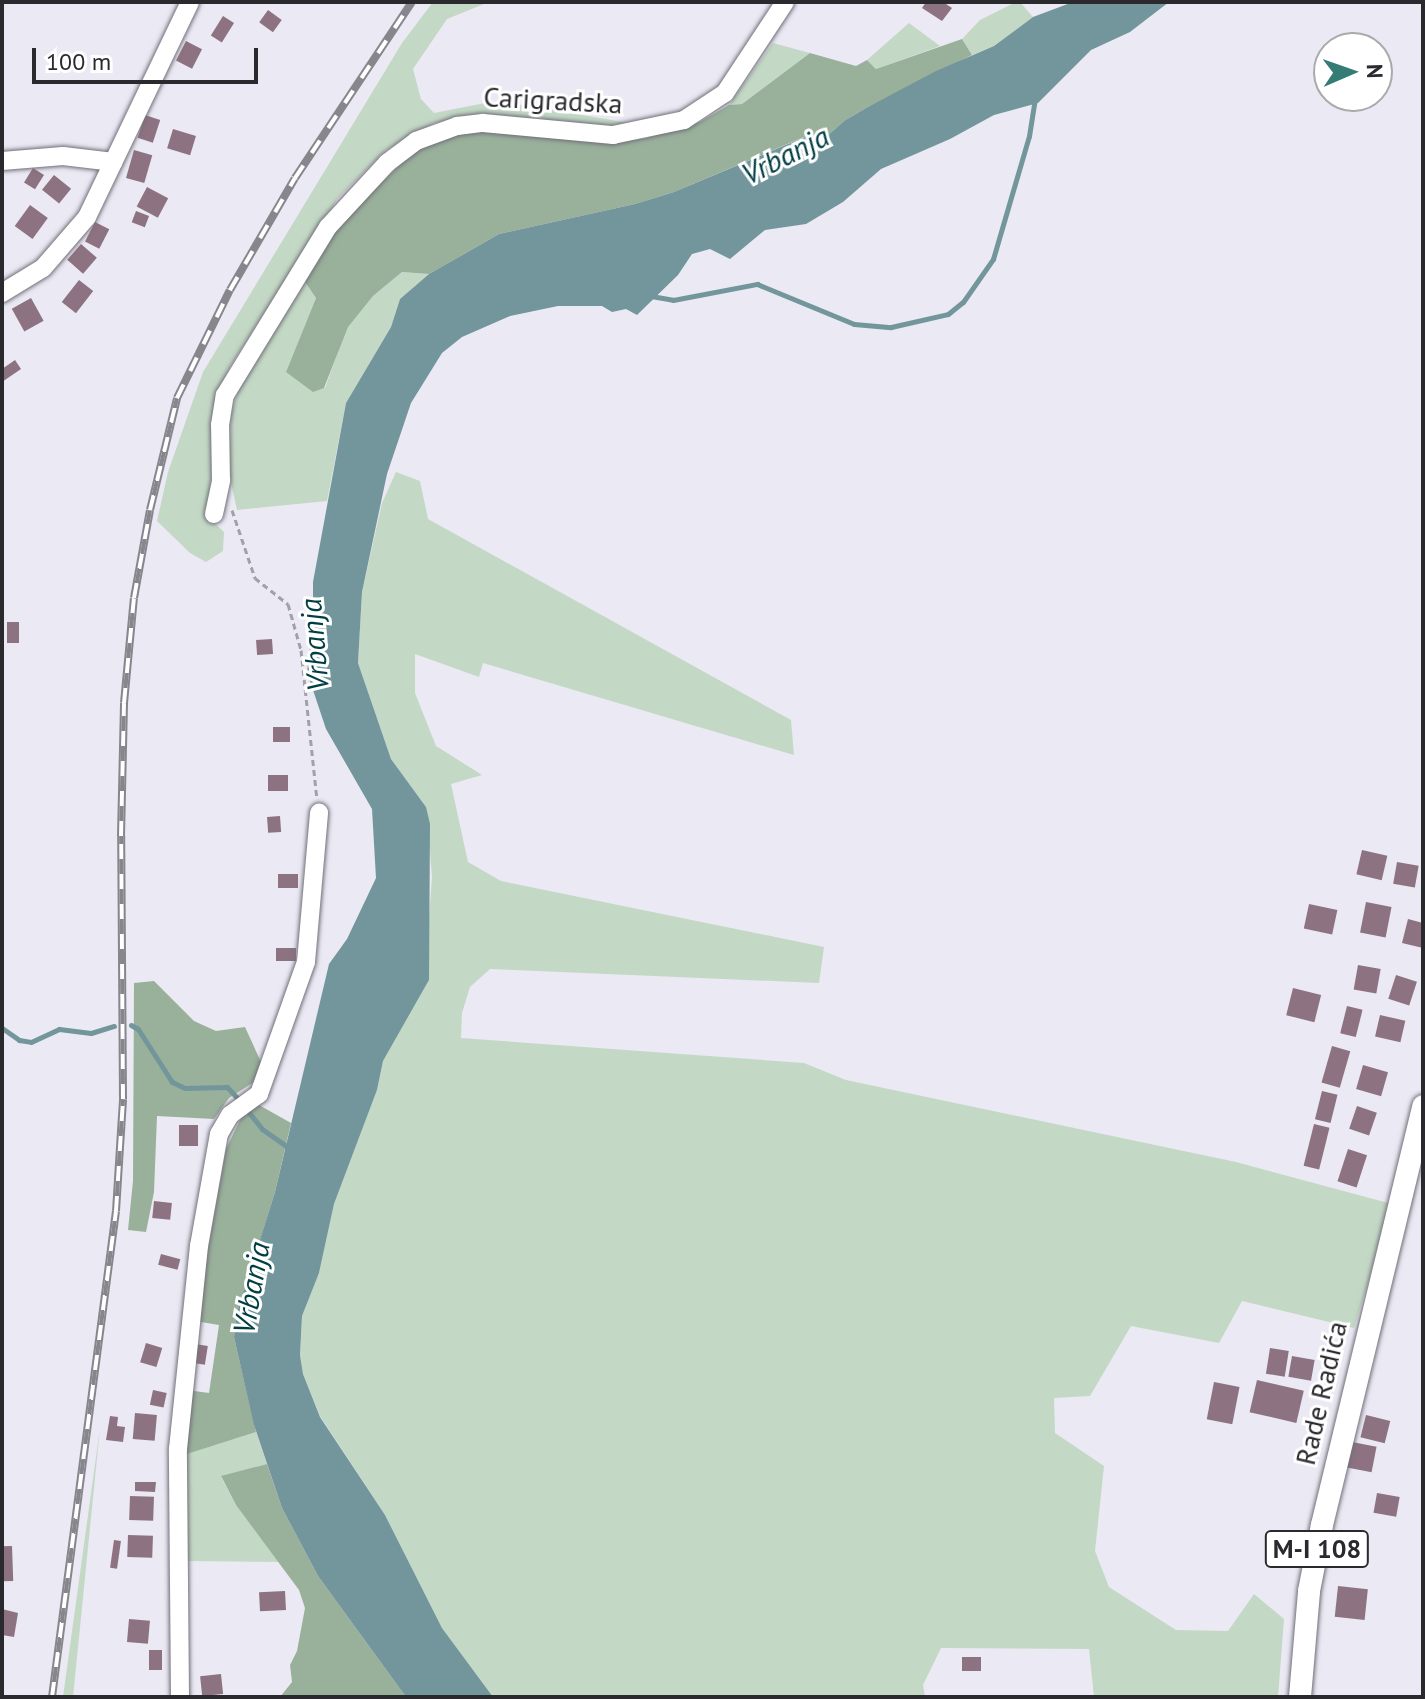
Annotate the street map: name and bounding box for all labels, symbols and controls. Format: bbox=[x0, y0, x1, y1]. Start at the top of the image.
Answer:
scale bar bbox=[36, 32, 262, 82]
north arrow bbox=[1313, 32, 1393, 112]
text: 100 m bbox=[46, 46, 111, 77]
text: N bbox=[1361, 64, 1389, 79]
street label: Carigradska bbox=[483, 80, 623, 120]
water label: Vrbanja bbox=[735, 118, 835, 192]
water label: Vrbanja bbox=[292, 597, 336, 693]
water label: Vrbanja bbox=[225, 1239, 277, 1337]
street label: Rade Radića bbox=[1288, 1318, 1354, 1468]
road number: M-I 108 bbox=[1263, 1527, 1371, 1571]

